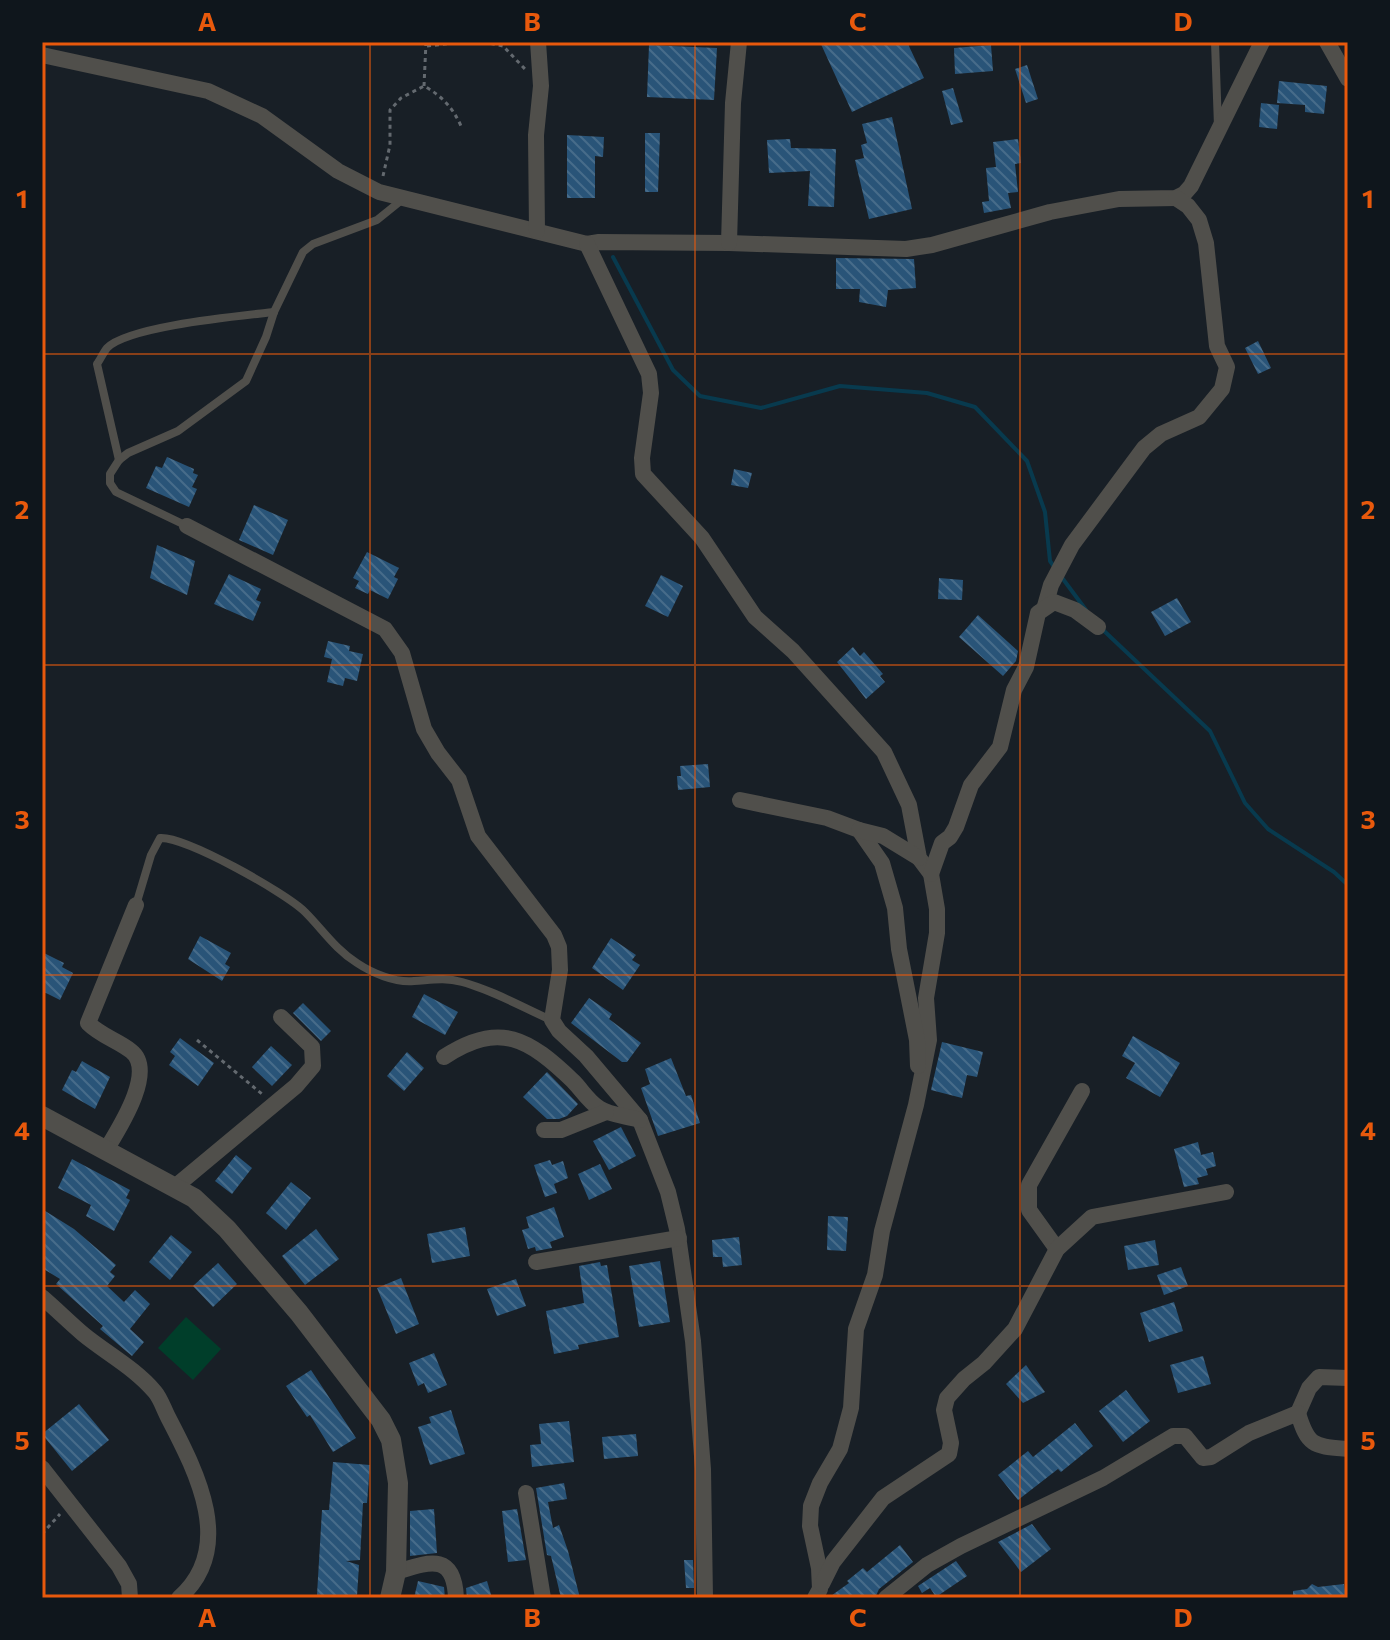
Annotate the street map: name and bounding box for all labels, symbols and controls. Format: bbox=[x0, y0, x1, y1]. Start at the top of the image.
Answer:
text: A bbox=[198, 5, 217, 36]
text: B bbox=[523, 5, 541, 36]
text: C bbox=[849, 5, 867, 36]
text: D bbox=[1173, 5, 1193, 36]
text: 1 bbox=[16, 182, 28, 213]
text: 1 bbox=[1362, 182, 1374, 213]
text: 2 bbox=[15, 493, 29, 524]
text: 2 bbox=[1361, 493, 1375, 524]
text: 3 bbox=[14, 803, 30, 834]
text: 3 bbox=[1360, 803, 1376, 834]
text: 4 bbox=[14, 1114, 30, 1145]
text: 4 bbox=[1360, 1114, 1376, 1145]
text: 5 bbox=[14, 1424, 30, 1455]
text: 5 bbox=[1360, 1424, 1376, 1455]
text: A bbox=[198, 1601, 217, 1632]
text: B bbox=[523, 1601, 541, 1632]
text: C bbox=[849, 1601, 867, 1632]
text: D bbox=[1173, 1601, 1193, 1632]

